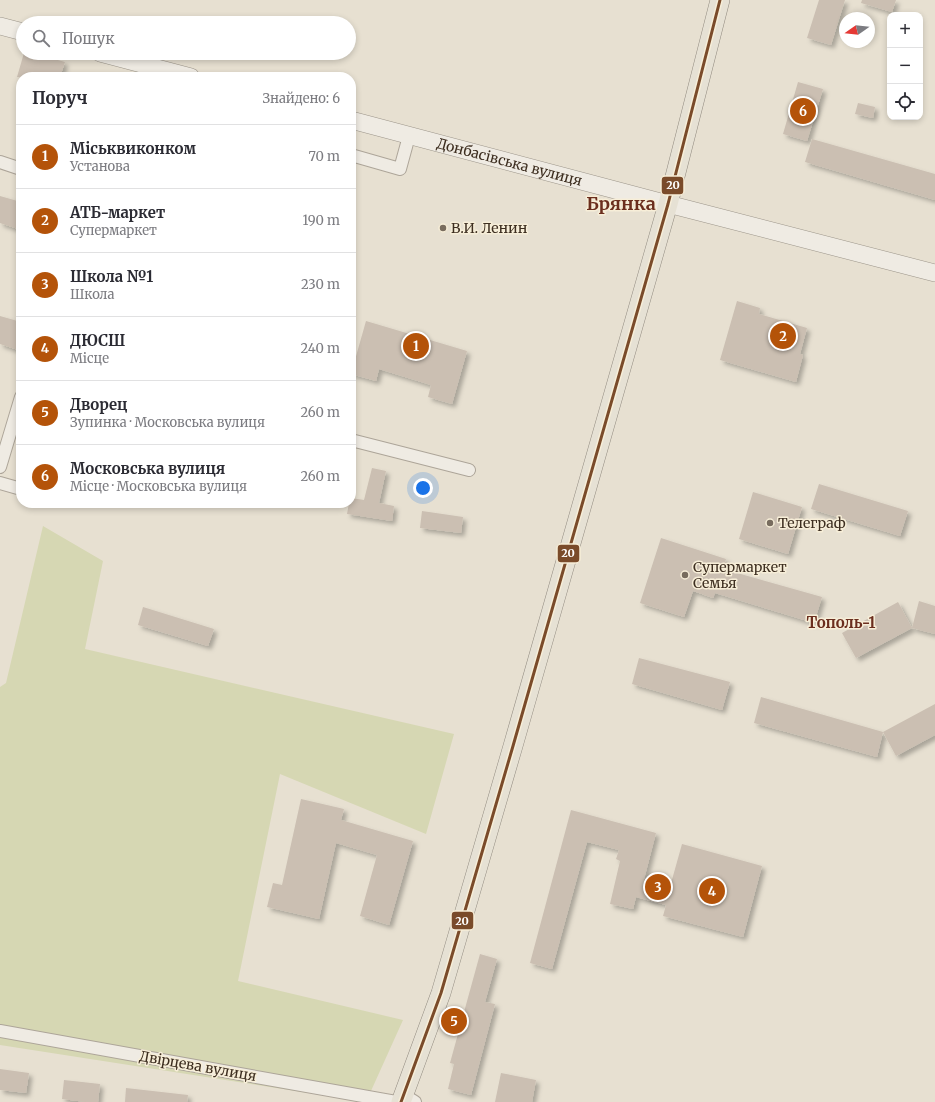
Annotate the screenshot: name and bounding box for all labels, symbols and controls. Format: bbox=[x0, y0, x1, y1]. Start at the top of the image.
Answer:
north arrow bbox=[839, 12, 875, 48]
map controls bbox=[887, 12, 923, 120]
button: + bbox=[887, 12, 923, 48]
search box bbox=[16, 16, 356, 60]
icon: search bbox=[30, 27, 52, 49]
text: Пошук bbox=[62, 29, 115, 48]
button: − bbox=[887, 48, 923, 84]
button: locate bbox=[887, 84, 923, 120]
text: Поруч bbox=[32, 87, 88, 109]
text: Знайдено: 6 bbox=[263, 90, 340, 107]
pin: 6 bbox=[790, 96, 816, 126]
street label: Донбасівська вулиця bbox=[435, 134, 584, 190]
text: Міськвиконком bbox=[70, 139, 196, 158]
text: 1 bbox=[42, 148, 48, 165]
text: 70 m bbox=[309, 148, 340, 165]
text: Установа bbox=[70, 158, 130, 175]
line badge: 20 bbox=[661, 176, 684, 195]
text: 20 bbox=[666, 178, 680, 192]
district label: Брянка bbox=[586, 192, 656, 215]
text: АТБ-маркет bbox=[70, 203, 165, 222]
text: 2 bbox=[41, 212, 49, 229]
text: 190 m bbox=[303, 212, 340, 229]
place label: В.И. Ленин bbox=[451, 219, 528, 237]
text: Супермаркет bbox=[70, 222, 157, 239]
marker: В.И. Ленин bbox=[438, 223, 448, 233]
text: Школа №1 bbox=[70, 267, 153, 286]
text: 3 bbox=[41, 276, 49, 293]
text: 230 m bbox=[301, 276, 340, 293]
text: Школа bbox=[70, 286, 114, 303]
pin: 2 bbox=[770, 321, 796, 351]
text: ДЮСШ bbox=[70, 331, 125, 350]
pin: 1 bbox=[403, 331, 429, 361]
text: 4 bbox=[41, 340, 49, 357]
text: 240 m bbox=[300, 340, 340, 357]
text: Місце bbox=[70, 350, 109, 367]
text: Дворец bbox=[70, 395, 128, 414]
text: 5 bbox=[41, 404, 49, 421]
text: 260 m bbox=[300, 404, 340, 421]
text: Зупинка · Московська вулиця bbox=[70, 414, 265, 431]
text: Московська вулиця bbox=[70, 459, 225, 478]
text: 6 bbox=[41, 468, 49, 485]
text: 260 m bbox=[300, 468, 340, 485]
text: Місце · Московська вулиця bbox=[70, 478, 247, 495]
your location bbox=[413, 478, 433, 498]
place label: Телеграф bbox=[778, 514, 846, 532]
marker: Телеграф bbox=[765, 518, 775, 528]
line badge: 20 bbox=[557, 544, 580, 563]
text: 20 bbox=[561, 546, 575, 560]
place label: Супермаркет Семья bbox=[693, 558, 787, 592]
marker: Супермаркет Семья bbox=[680, 570, 690, 580]
district label: Тополь-1 bbox=[806, 613, 876, 632]
pin: 3 bbox=[645, 872, 671, 902]
pin: 4 bbox=[699, 876, 725, 906]
line badge: 20 bbox=[451, 911, 474, 930]
text: 20 bbox=[455, 914, 469, 928]
pin: 5 bbox=[441, 1006, 467, 1036]
street label: Двірцева вулиця bbox=[138, 1047, 258, 1085]

